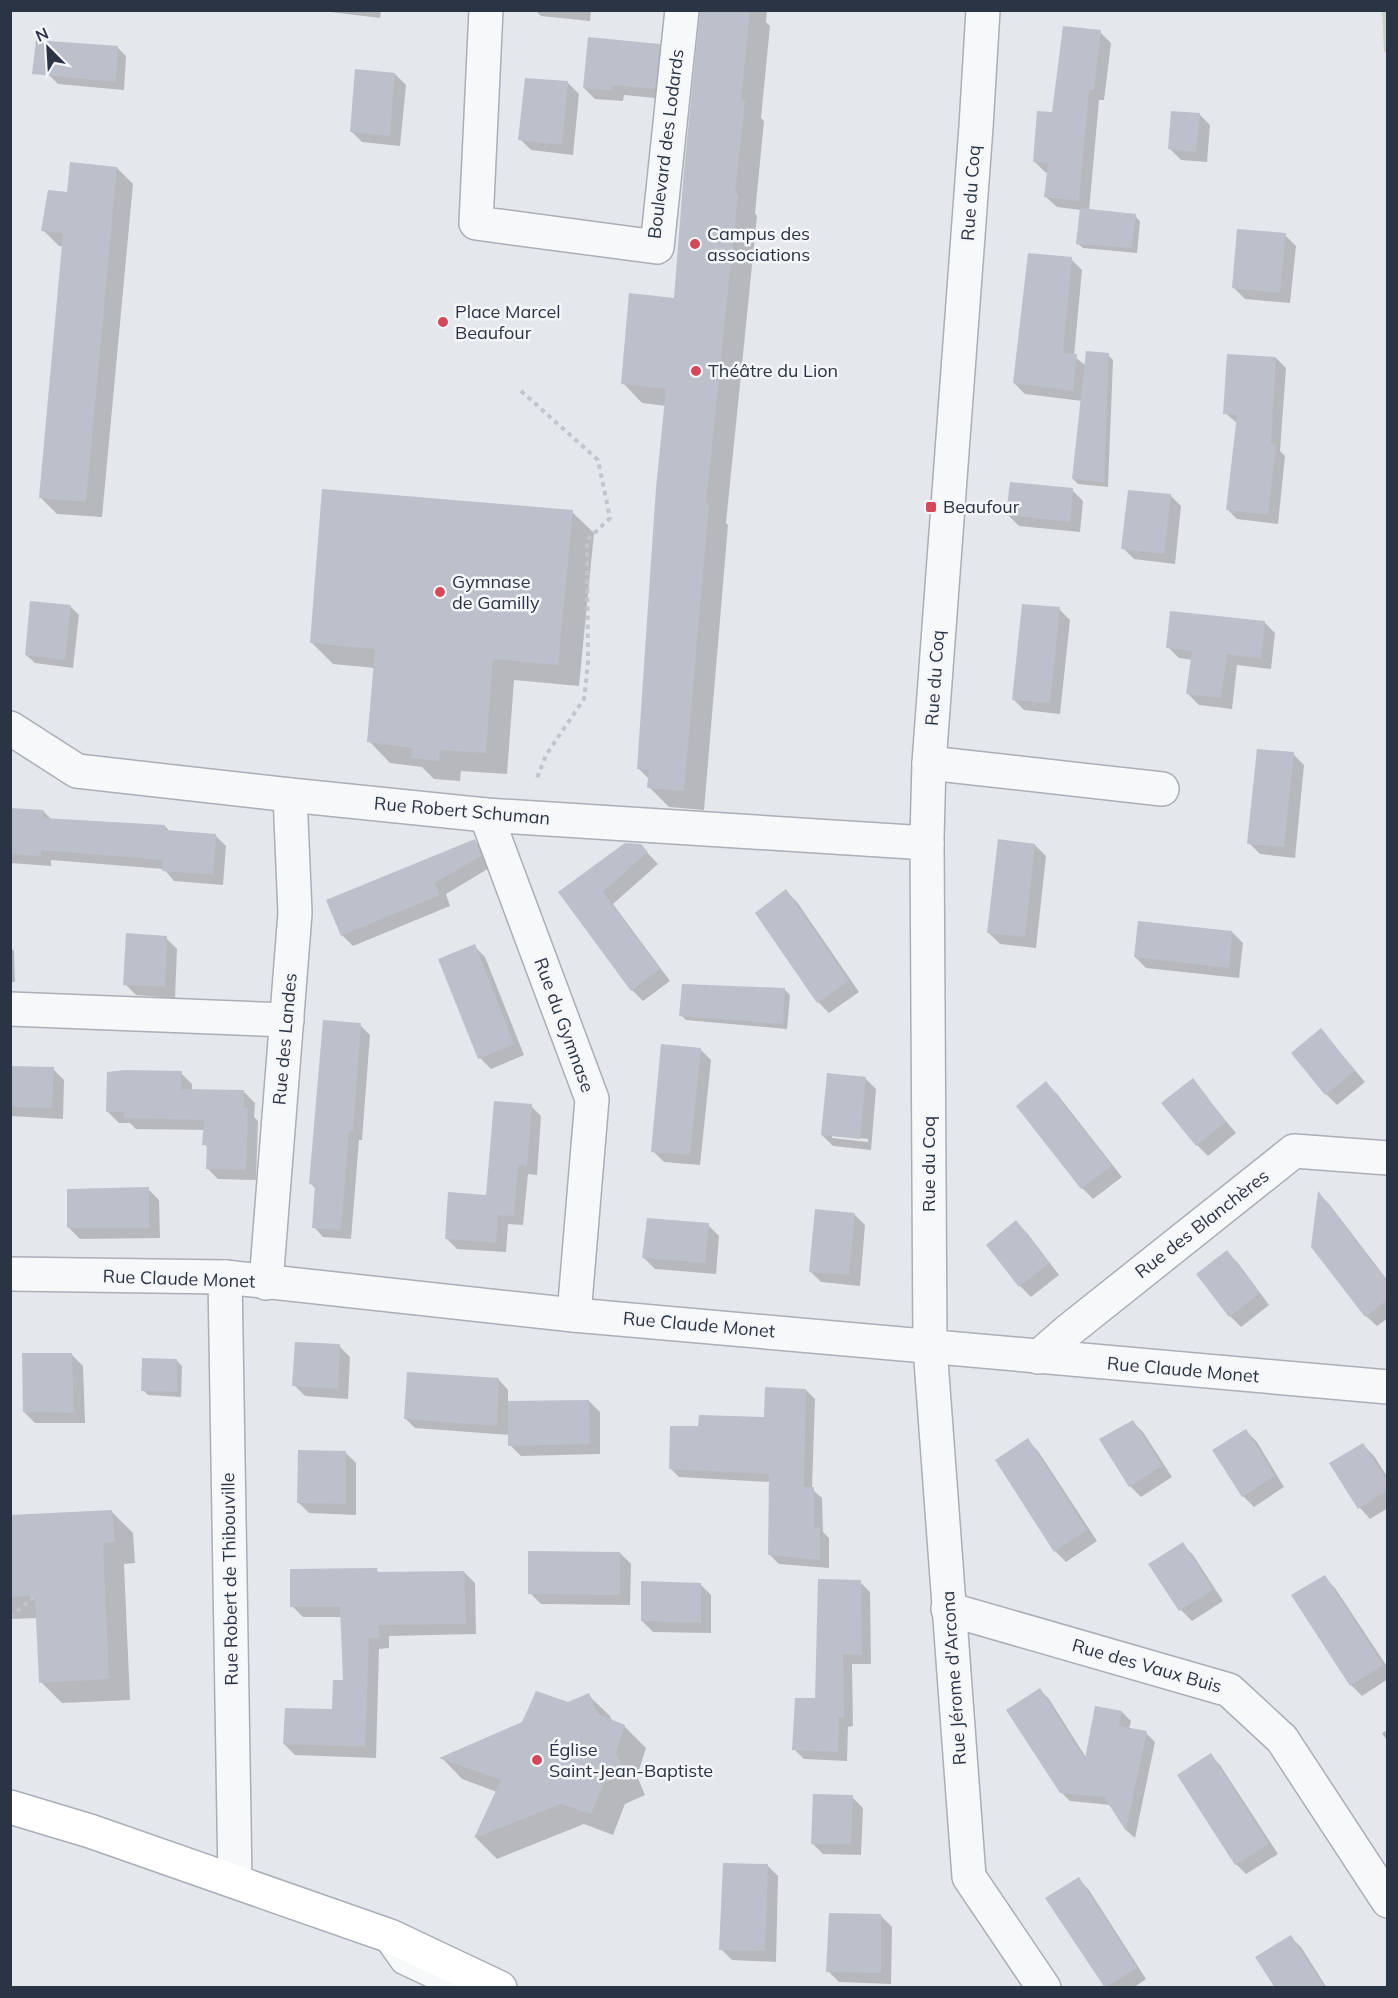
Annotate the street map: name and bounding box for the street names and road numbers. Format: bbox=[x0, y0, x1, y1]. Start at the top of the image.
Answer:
street label: Boulevard des Lodards bbox=[642, 48, 689, 240]
street label: Rue du Coq bbox=[956, 144, 985, 242]
street label: Rue du Coq bbox=[920, 629, 949, 727]
street label: Rue Robert Schuman bbox=[373, 791, 551, 830]
street label: Rue du Gymnase bbox=[529, 954, 600, 1095]
street label: Rue des Landes bbox=[267, 972, 302, 1106]
street label: Rue du Coq bbox=[917, 1116, 940, 1212]
street label: Rue des Blanchères bbox=[1130, 1164, 1273, 1283]
street label: Rue Claude Monet bbox=[102, 1264, 256, 1293]
street label: Rue Claude Monet bbox=[622, 1306, 776, 1343]
street label: Rue Claude Monet bbox=[1106, 1351, 1260, 1388]
street label: Rue Robert de Thibouville bbox=[216, 1472, 243, 1686]
street label: Rue Jérome d'Arcona bbox=[936, 1590, 971, 1766]
street label: Rue des Vaux Buis bbox=[1070, 1633, 1225, 1698]

